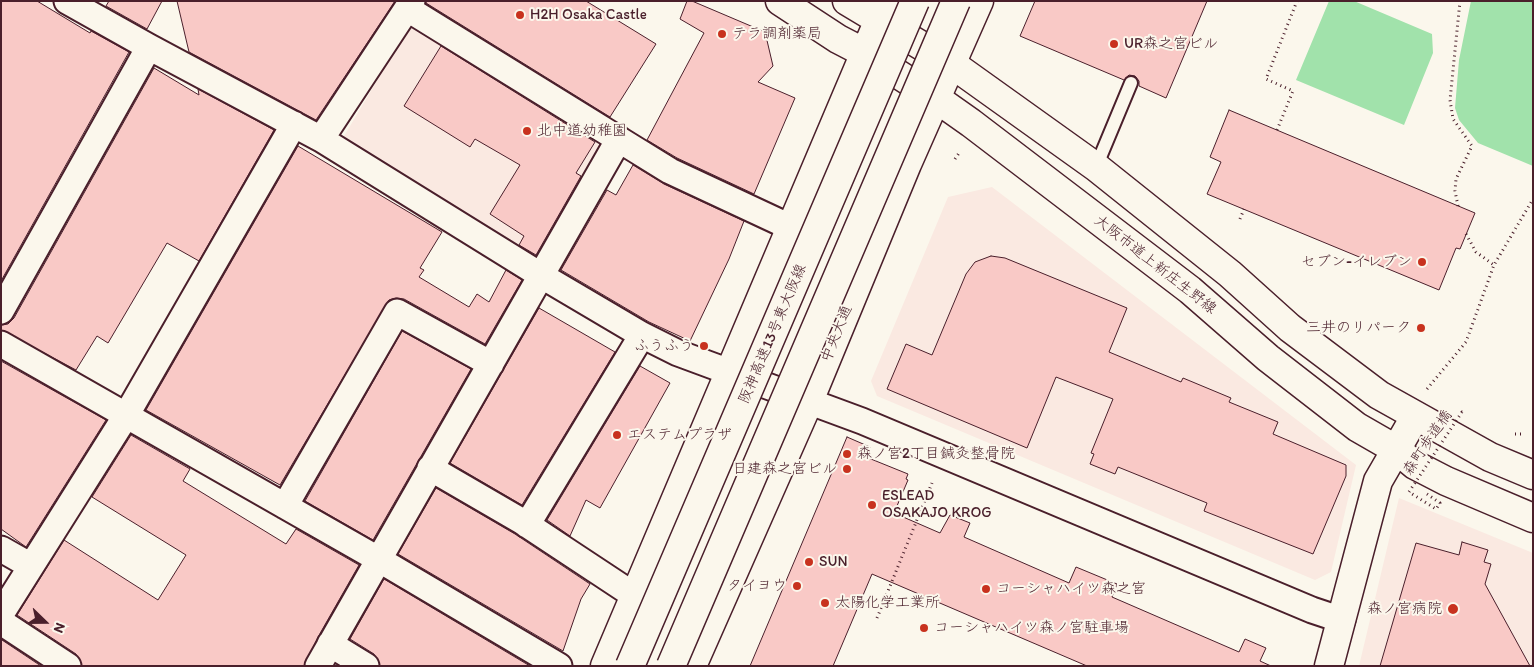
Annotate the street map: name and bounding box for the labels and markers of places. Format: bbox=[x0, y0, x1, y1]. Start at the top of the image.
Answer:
place label: H2H Osaka Castle bbox=[530, 6, 647, 24]
marker: H2H Osaka Castle bbox=[514, 9, 526, 21]
place label: テラ調剤薬局 bbox=[732, 25, 822, 43]
marker: テラ調剤薬局 bbox=[716, 28, 728, 40]
place label: UR森之宮ビル bbox=[1124, 35, 1218, 53]
marker: UR森之宮ビル bbox=[1108, 38, 1120, 50]
place label: 北中道幼稚園 bbox=[537, 122, 627, 140]
marker: 北中道幼稚園 bbox=[521, 125, 533, 137]
place label: セブン-イレブン bbox=[1301, 253, 1412, 271]
marker: セブン-イレブン bbox=[1416, 256, 1428, 268]
place label: 三井のリパーク bbox=[1306, 319, 1411, 337]
marker: 三井のリパーク bbox=[1415, 322, 1427, 334]
place label: ふうふう bbox=[634, 337, 694, 355]
marker: ふうふう bbox=[698, 340, 710, 352]
place label: エステムプラザ bbox=[627, 426, 732, 444]
marker: エステムプラザ bbox=[611, 429, 623, 441]
place label: 森ノ宮2丁目鍼灸整骨院 bbox=[857, 445, 1015, 463]
marker: 森ノ宮2丁目鍼灸整骨院 bbox=[841, 448, 853, 460]
place label: 日建森之宮ビル bbox=[732, 460, 837, 478]
marker: 日建森之宮ビル bbox=[841, 463, 853, 475]
place label: ESLEAD OSAKAJO KROG bbox=[882, 487, 992, 522]
marker: ESLEAD OSAKAJO KROG bbox=[866, 499, 878, 511]
place label: SUN bbox=[819, 553, 847, 571]
marker: SUN bbox=[803, 556, 815, 568]
place label: タイヨウ bbox=[727, 577, 787, 595]
marker: タイヨウ bbox=[791, 580, 803, 592]
place label: コーシャハイツ森之宮 bbox=[996, 580, 1146, 598]
marker: コーシャハイツ森之宮 bbox=[980, 583, 992, 595]
place label: 太陽化学工業所 bbox=[835, 594, 940, 612]
marker: 太陽化学工業所 bbox=[819, 597, 831, 609]
place label: 森ノ宮病院 bbox=[1367, 600, 1442, 618]
marker: 森ノ宮病院 bbox=[1446, 602, 1460, 616]
place label: コーシャハイツ森ノ宮駐車場 bbox=[934, 619, 1129, 637]
marker: コーシャハイツ森ノ宮駐車場 bbox=[918, 622, 930, 634]

